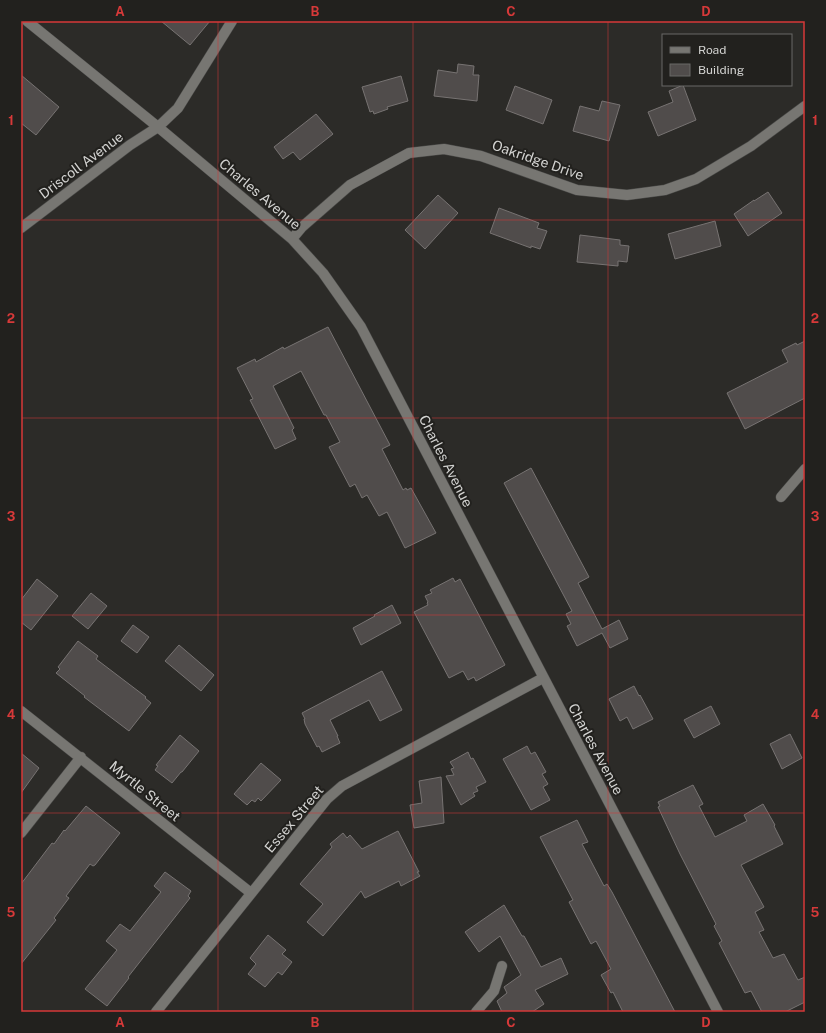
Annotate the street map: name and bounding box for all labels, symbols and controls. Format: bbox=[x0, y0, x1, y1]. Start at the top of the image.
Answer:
text: A bbox=[115, 4, 125, 19]
text: B bbox=[311, 4, 320, 19]
text: C bbox=[506, 4, 516, 19]
text: D bbox=[701, 4, 711, 19]
legend bbox=[662, 34, 792, 86]
text: Road bbox=[698, 43, 726, 57]
text: Building bbox=[698, 63, 744, 77]
text: 1 bbox=[8, 113, 14, 128]
text: 1 bbox=[812, 113, 818, 128]
street label: Driscoll Avenue bbox=[36, 128, 126, 202]
street label: Oakridge Drive bbox=[490, 137, 586, 183]
street label: Charles Avenue bbox=[216, 155, 304, 233]
text: 2 bbox=[7, 311, 15, 326]
text: 2 bbox=[811, 311, 819, 326]
street label: Charles Avenue bbox=[416, 412, 476, 510]
text: 3 bbox=[7, 509, 16, 524]
text: 3 bbox=[811, 509, 820, 524]
street label: Charles Avenue bbox=[565, 701, 627, 797]
text: 4 bbox=[7, 707, 16, 722]
text: 4 bbox=[811, 707, 820, 722]
street label: Myrtle Street bbox=[106, 758, 184, 824]
street label: Essex Street bbox=[261, 782, 327, 856]
text: 5 bbox=[7, 905, 16, 920]
text: 5 bbox=[811, 905, 820, 920]
text: A bbox=[115, 1015, 125, 1030]
text: B bbox=[311, 1015, 320, 1030]
text: C bbox=[506, 1015, 516, 1030]
text: D bbox=[701, 1015, 711, 1030]

